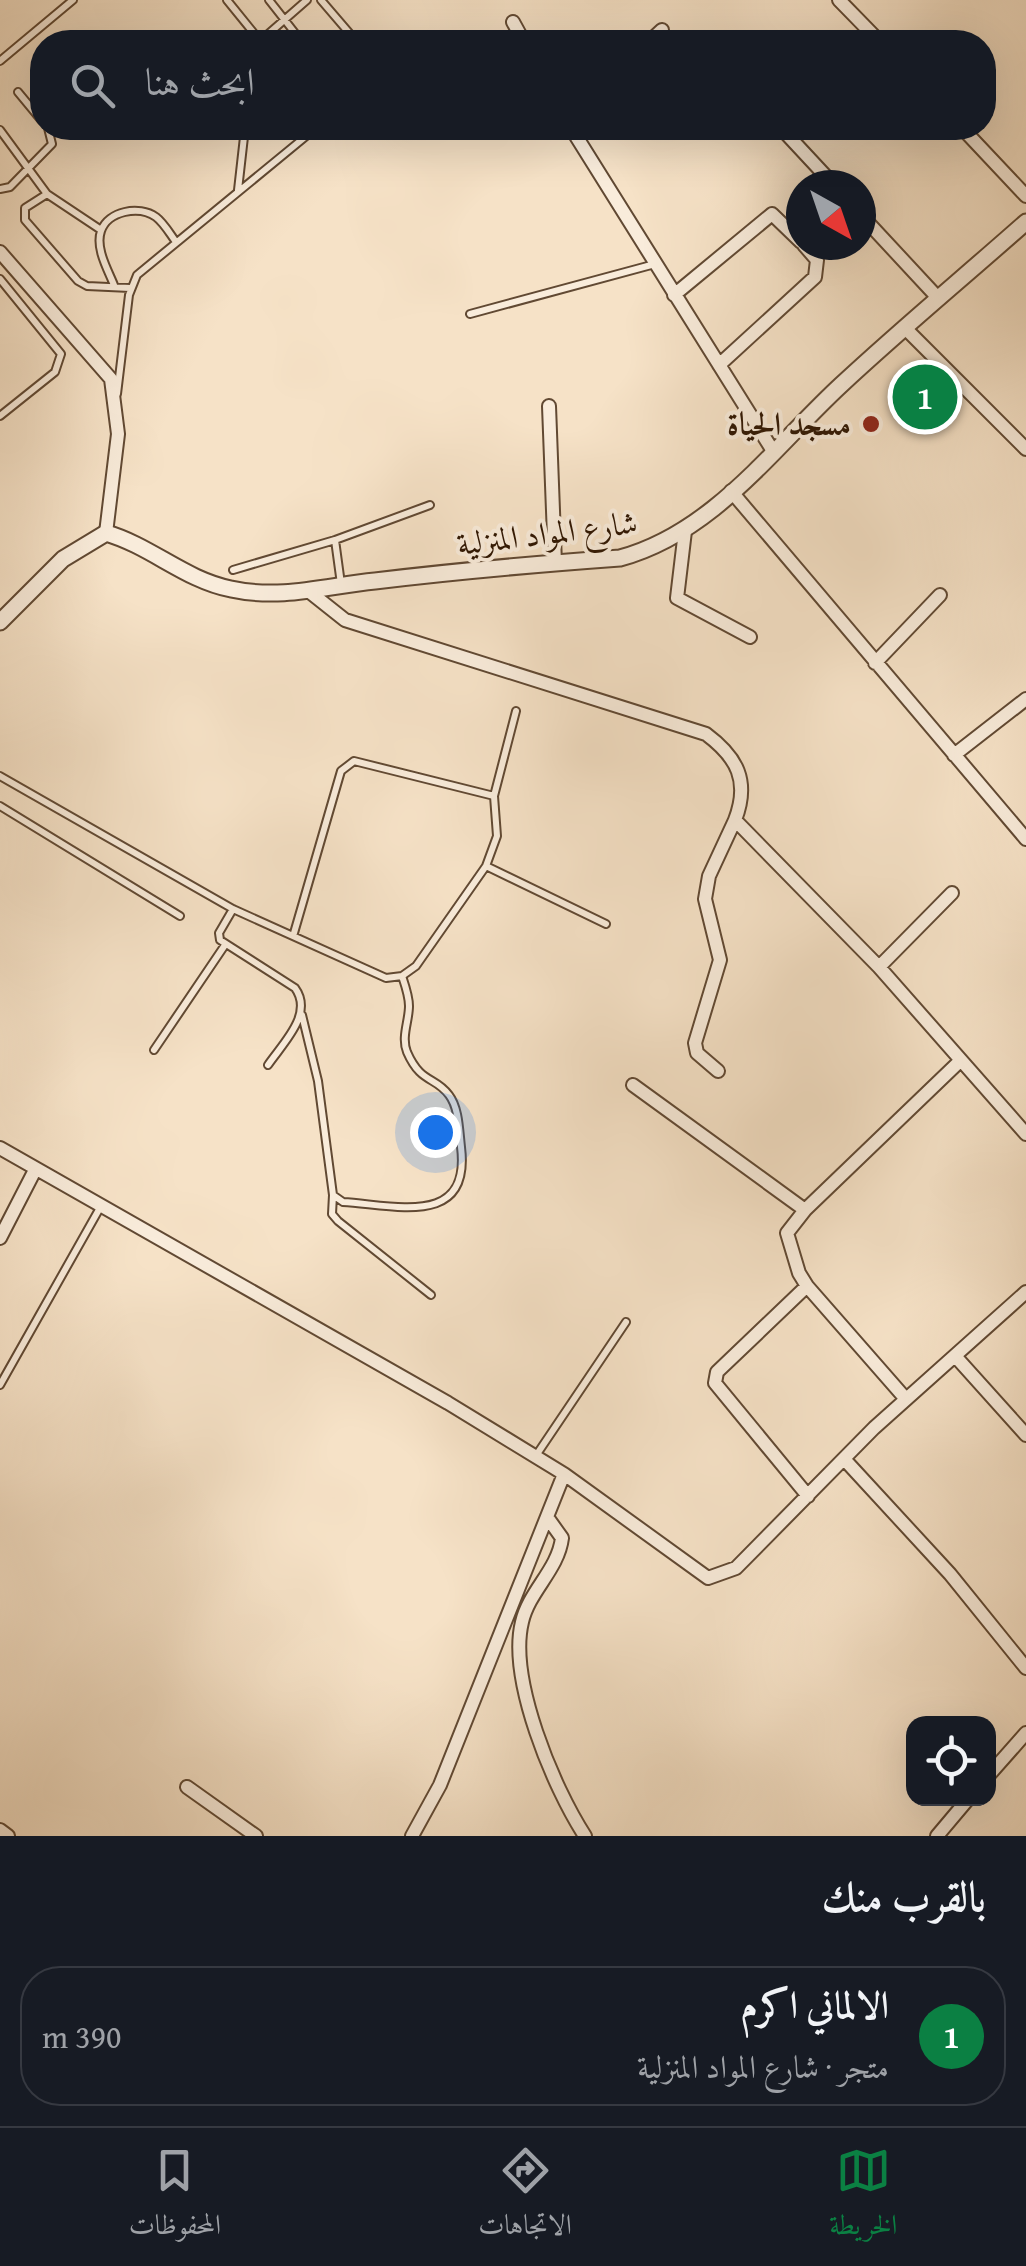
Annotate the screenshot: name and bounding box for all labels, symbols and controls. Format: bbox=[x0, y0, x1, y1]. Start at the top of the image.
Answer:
search box bbox=[30, 30, 996, 140]
text: ابحث هنا bbox=[145, 53, 255, 109]
icon: search bbox=[65, 58, 120, 113]
north arrow bbox=[786, 170, 876, 260]
pin: 1 bbox=[892, 360, 958, 434]
place label: مسجد الحياة bbox=[727, 400, 851, 447]
marker: مسجد الحياة bbox=[860, 413, 882, 435]
street label: شارع المواد المنزلية bbox=[454, 498, 640, 571]
your location bbox=[410, 1107, 461, 1158]
map controls bbox=[906, 1716, 996, 1806]
button: locate bbox=[906, 1716, 996, 1806]
text: بالقرب منك bbox=[822, 1865, 986, 1926]
text: الالماني اكرم bbox=[740, 1976, 889, 2032]
text: 390 m bbox=[42, 2013, 121, 2060]
text: 1 bbox=[943, 2013, 960, 2060]
text: متجر · شارع المواد المنزلية bbox=[637, 2043, 889, 2090]
tab: المحفوظات bbox=[129, 2143, 221, 2252]
tab: الاتجاهات bbox=[478, 2143, 572, 2252]
tab: الخريطة bbox=[829, 2143, 897, 2252]

